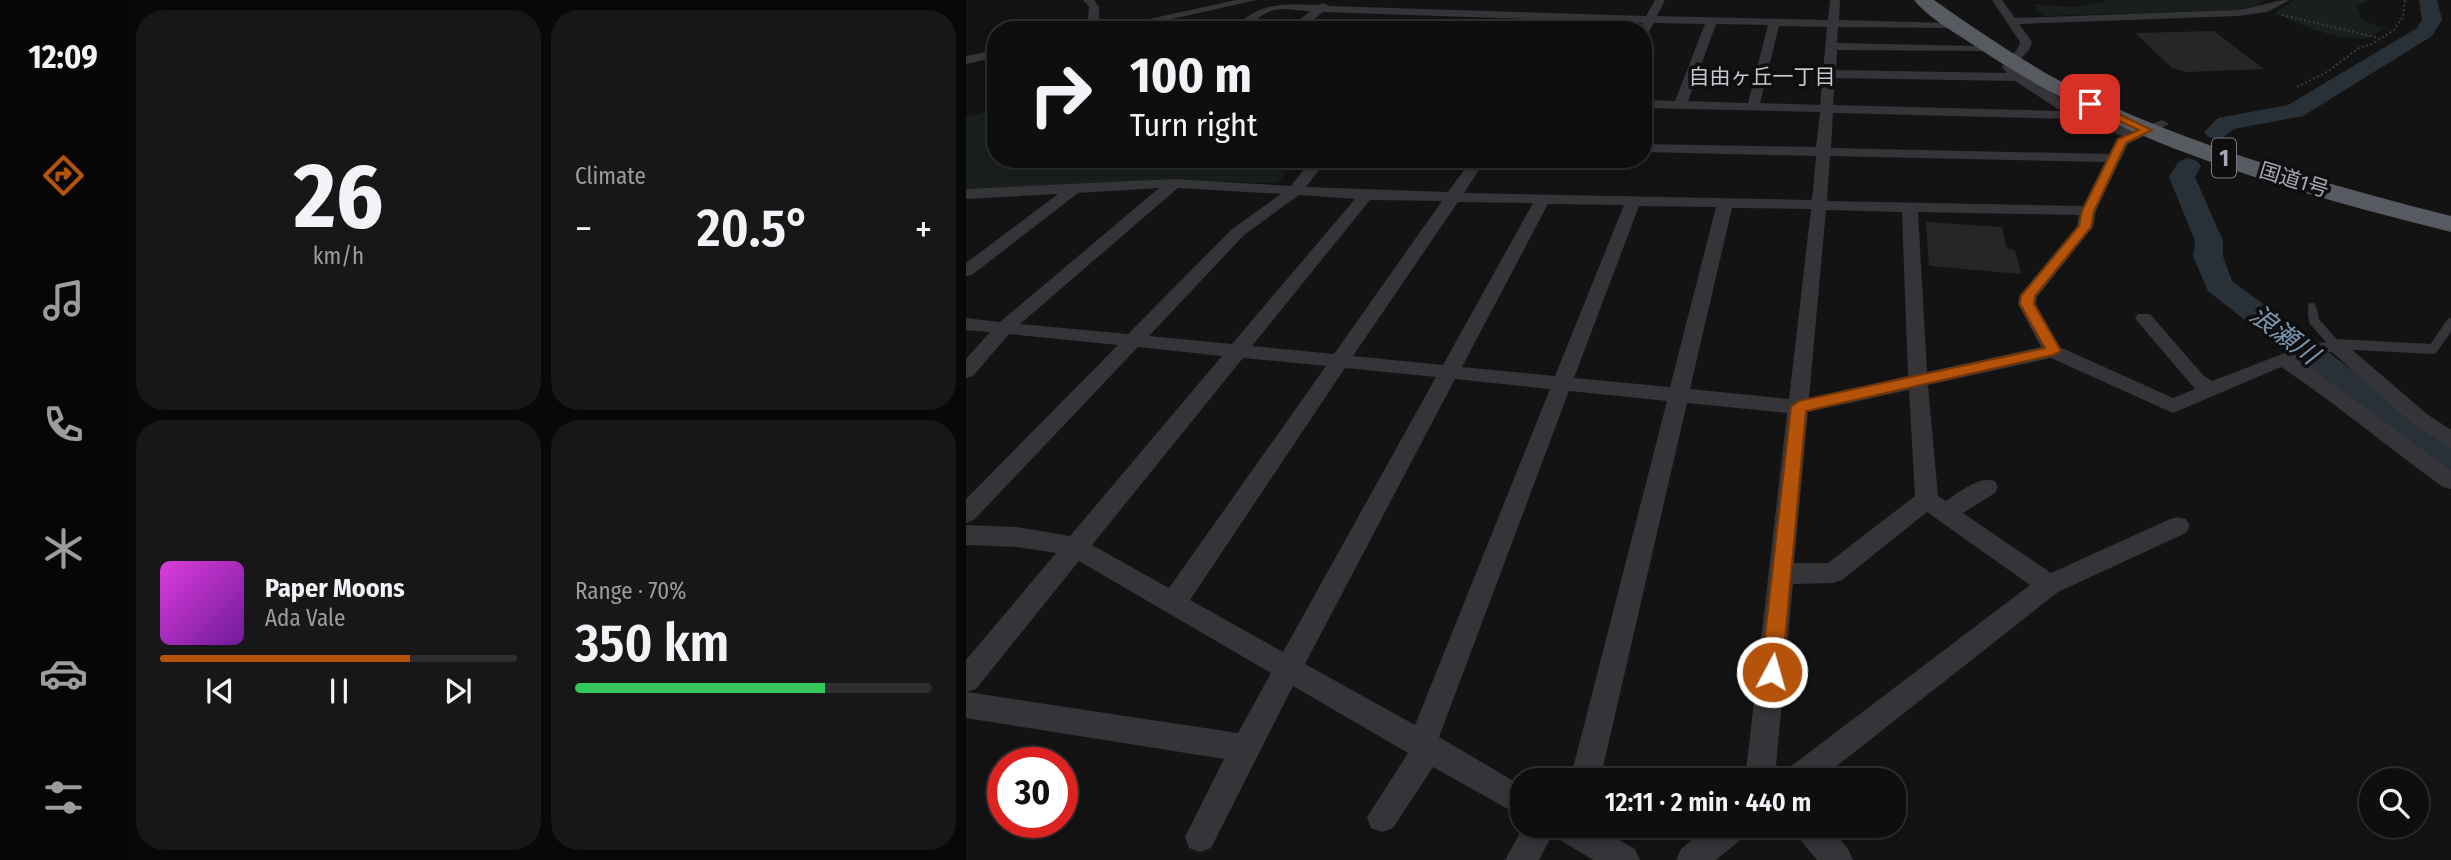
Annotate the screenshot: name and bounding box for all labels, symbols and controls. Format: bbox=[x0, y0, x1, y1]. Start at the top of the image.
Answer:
text: 12:09 bbox=[28, 38, 98, 76]
text: 100 m bbox=[1130, 46, 1252, 105]
icon: right bbox=[1015, 49, 1106, 140]
district label: 自由ヶ丘一丁目 bbox=[1689, 64, 1836, 90]
pin bbox=[2060, 74, 2120, 134]
icon: arrive bbox=[2071, 85, 2109, 123]
text: Turn right bbox=[1130, 106, 1257, 144]
road number: 1 bbox=[2212, 139, 2236, 178]
text: 26 bbox=[294, 142, 383, 251]
icon: directions bbox=[39, 151, 88, 200]
street label: 国道1号 bbox=[2256, 157, 2332, 203]
text: Climate bbox=[575, 162, 646, 190]
text: 20.5° bbox=[697, 197, 810, 260]
text: − bbox=[575, 206, 592, 252]
text: + bbox=[915, 206, 932, 252]
text: km/h bbox=[313, 242, 364, 270]
icon: music bbox=[39, 276, 88, 325]
water label: 浪瀬川 bbox=[2244, 299, 2327, 373]
icon: phone bbox=[39, 400, 88, 449]
icon: climate bbox=[39, 524, 88, 573]
text: Paper Moons bbox=[265, 573, 405, 604]
text: Range · 70% bbox=[575, 577, 686, 605]
text: Ada Vale bbox=[265, 604, 345, 632]
text: 350 km bbox=[575, 612, 729, 675]
position arrow bbox=[1735, 635, 1809, 709]
icon: car bbox=[39, 649, 88, 698]
icon: previous bbox=[201, 672, 239, 710]
icon: pause bbox=[320, 672, 358, 710]
icon: next bbox=[439, 672, 477, 710]
speed limit sign: 30 bbox=[987, 747, 1078, 838]
map controls bbox=[2359, 768, 2429, 838]
button: search bbox=[2359, 768, 2429, 838]
icon: filters bbox=[39, 773, 88, 822]
text: 12:11 · 2 min · 440 m bbox=[1605, 787, 1811, 818]

